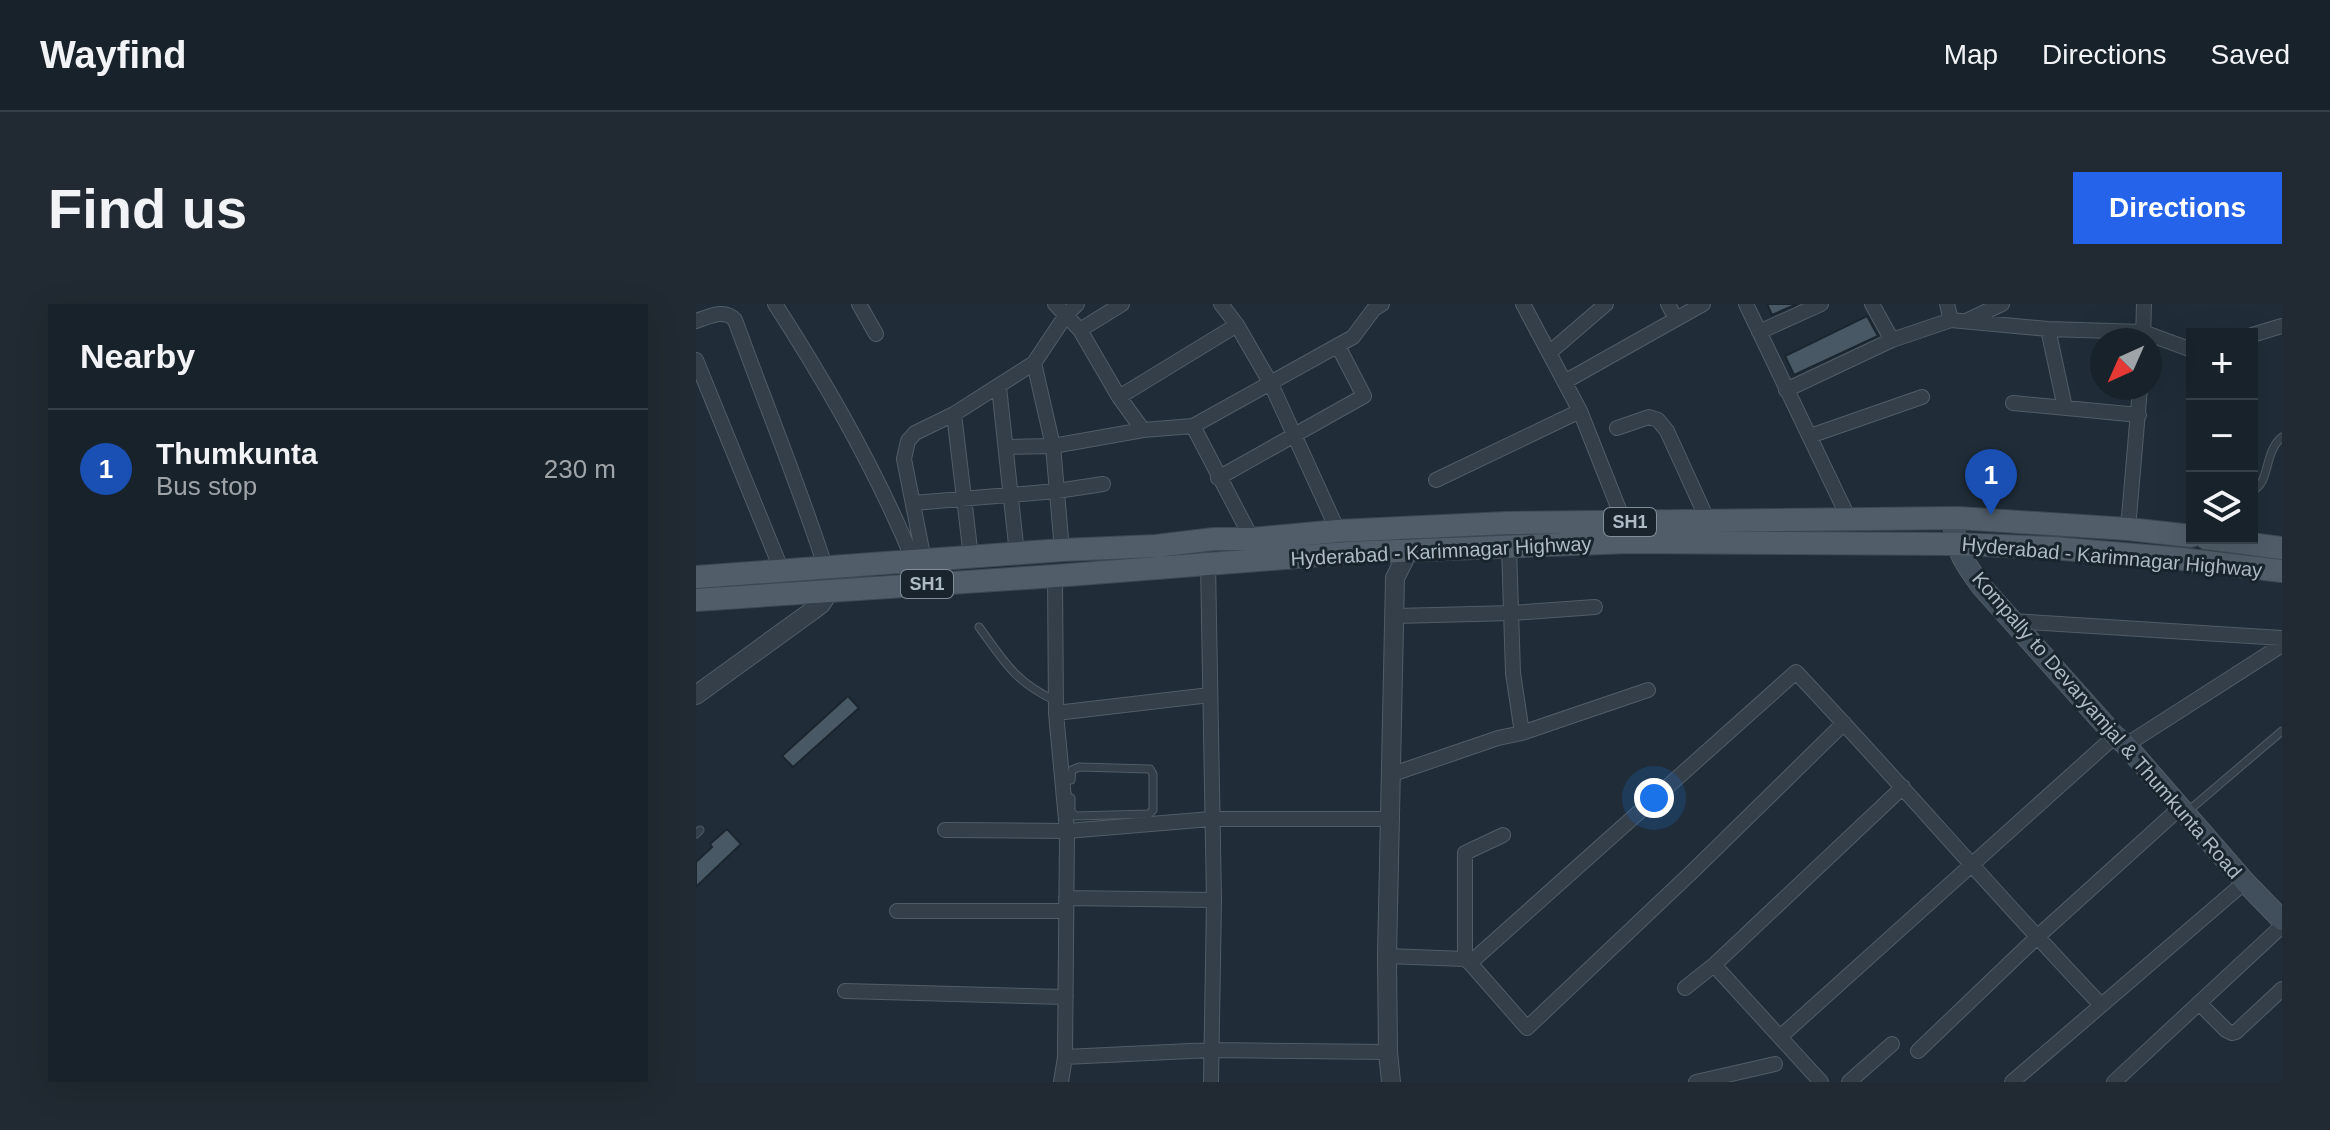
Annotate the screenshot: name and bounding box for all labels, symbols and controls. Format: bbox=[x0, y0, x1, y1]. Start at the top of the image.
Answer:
text: Wayfind bbox=[40, 34, 186, 76]
text: Map bbox=[1944, 39, 1998, 70]
text: Directions bbox=[2042, 39, 2167, 70]
text: Saved bbox=[2211, 39, 2290, 70]
button: Directions bbox=[2073, 172, 2282, 244]
text: Find us bbox=[48, 177, 247, 240]
north arrow bbox=[2090, 328, 2162, 400]
map controls bbox=[2186, 328, 2258, 544]
button: + bbox=[2186, 328, 2258, 400]
text: Nearby bbox=[80, 337, 195, 375]
button: − bbox=[2186, 400, 2258, 472]
text: Thumkunta bbox=[156, 437, 318, 470]
pin: 1 bbox=[1965, 449, 2017, 515]
text: 1 bbox=[99, 454, 113, 484]
text: 230 m bbox=[544, 454, 616, 484]
text: Bus stop bbox=[156, 471, 257, 501]
button: layers bbox=[2186, 472, 2258, 544]
road number: SH1 bbox=[1604, 508, 1656, 536]
street label: Hyderabad - Karimnagar Highway bbox=[1290, 532, 1592, 570]
street label: Hyderabad - Karimnagar Highway bbox=[1961, 533, 2263, 581]
street label: Kompally to Devaryamjal & Thumkunta Road bbox=[1968, 567, 2246, 883]
road number: SH1 bbox=[901, 570, 953, 598]
your location bbox=[1634, 778, 1674, 818]

